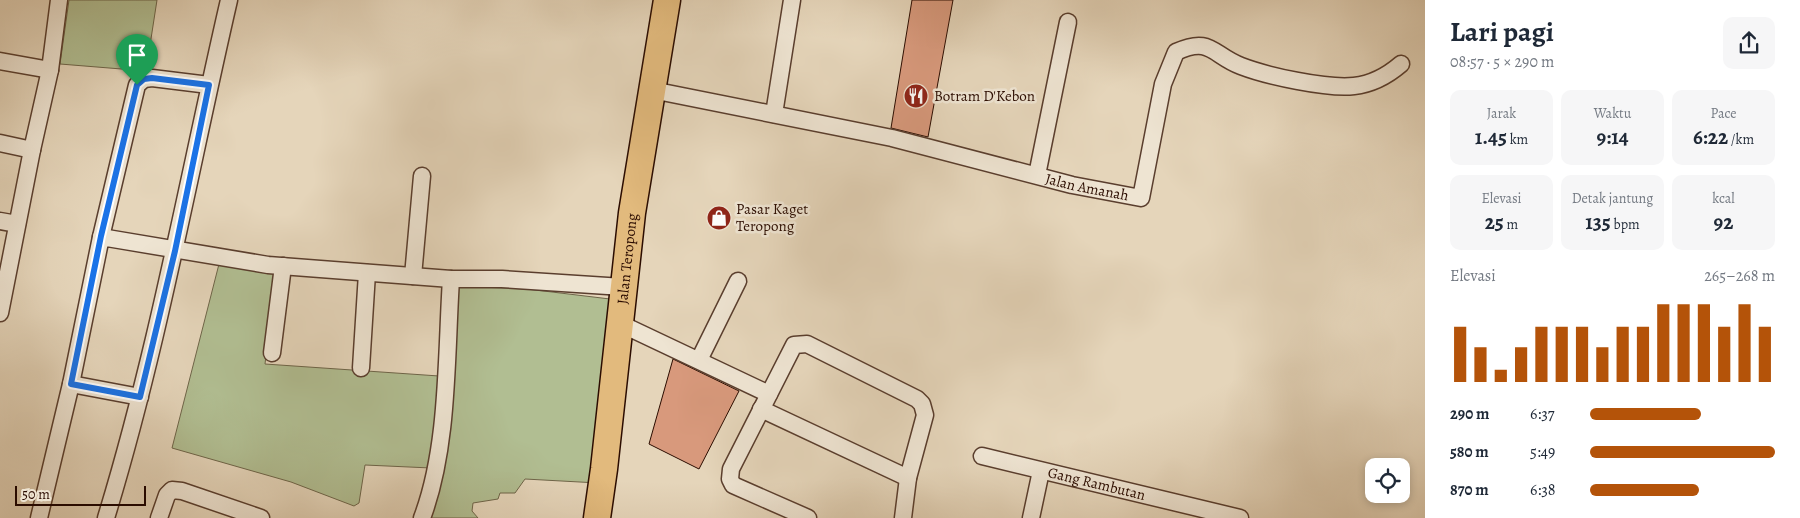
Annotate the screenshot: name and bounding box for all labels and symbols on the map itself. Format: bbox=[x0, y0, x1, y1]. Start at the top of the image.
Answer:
pin bbox=[116, 34, 158, 85]
restaurant icon: Botram D'Kebon bbox=[903, 83, 929, 109]
place label: Botram D'Kebon bbox=[934, 86, 1035, 106]
street label: Jalan Amanah bbox=[1043, 168, 1130, 205]
place label: Pasar Kaget Teropong bbox=[736, 199, 808, 236]
shop icon: Pasar Kaget Teropong bbox=[706, 205, 732, 231]
street label: Jalan Teropong bbox=[612, 212, 642, 305]
street label: Gang Rambutan bbox=[1046, 462, 1148, 505]
scale bar bbox=[15, 483, 146, 506]

